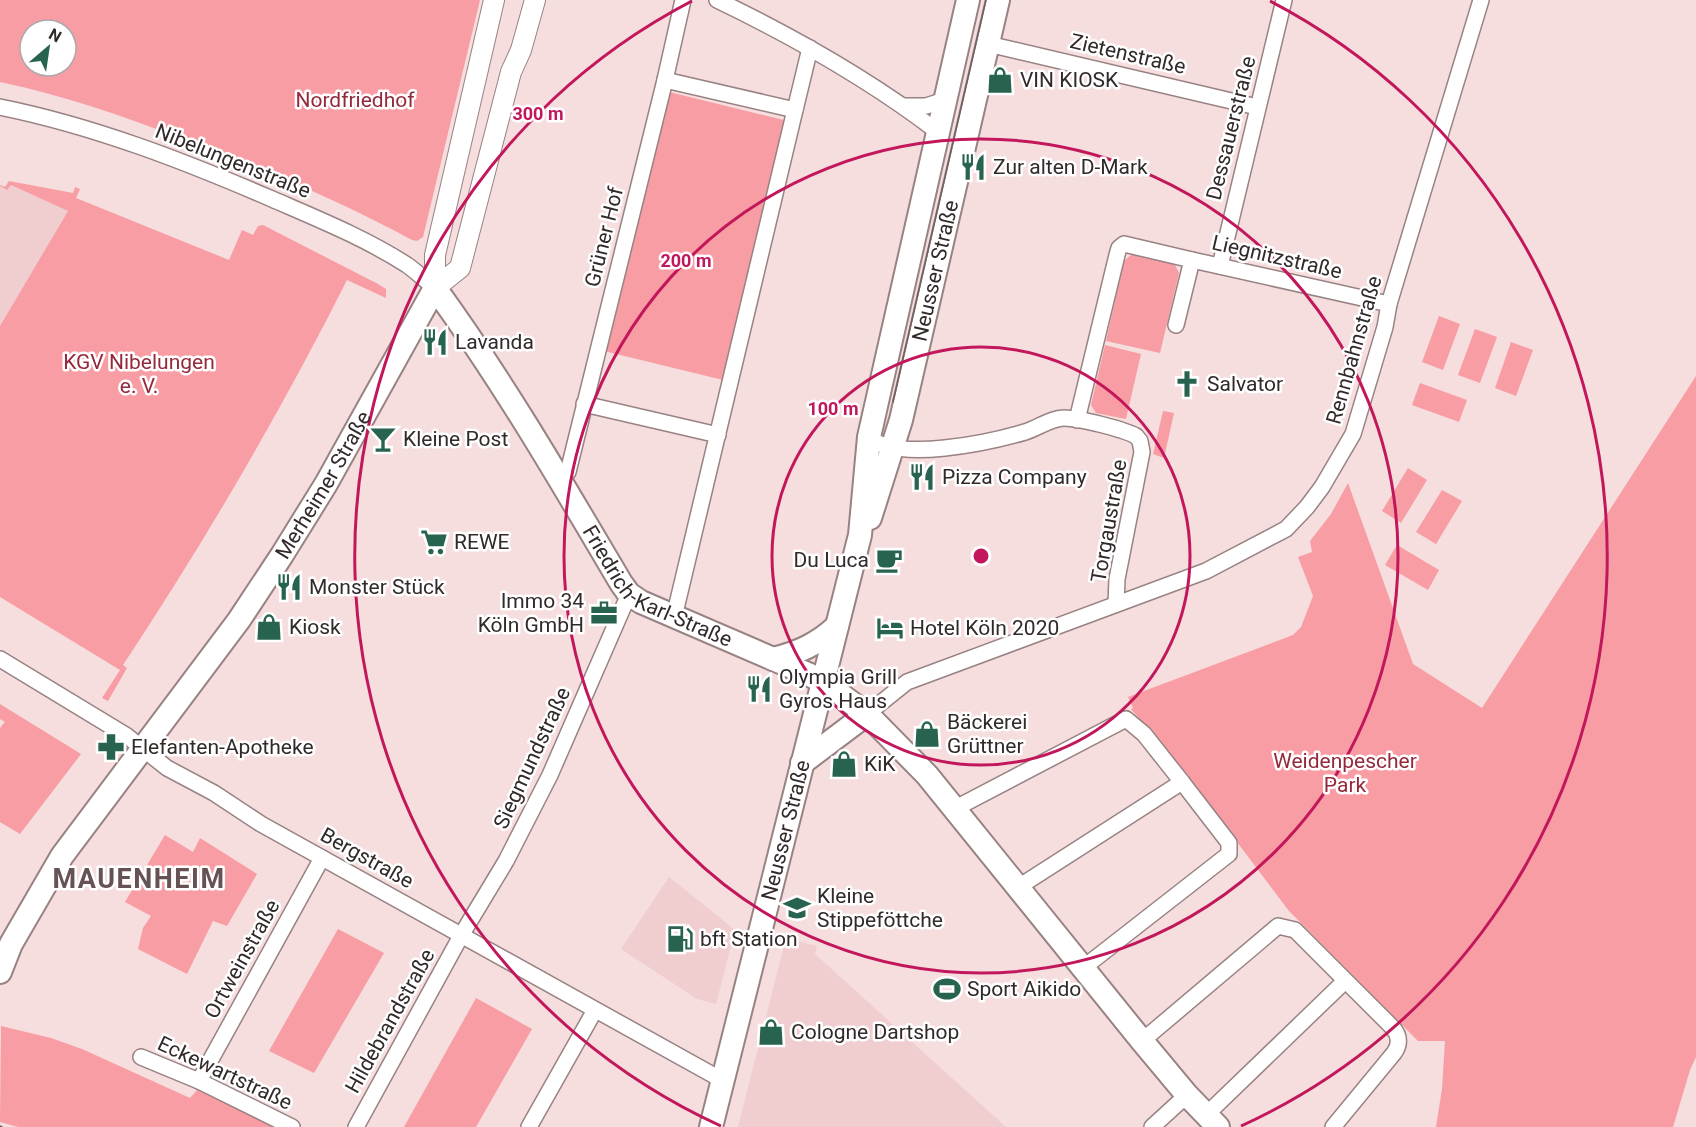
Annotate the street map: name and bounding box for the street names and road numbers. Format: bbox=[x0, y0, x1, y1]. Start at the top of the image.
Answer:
street label: Zietenstraße bbox=[1068, 29, 1188, 79]
street label: Dessauerstraße bbox=[1202, 54, 1260, 202]
street label: Nibelungenstraße bbox=[152, 119, 314, 203]
street label: Grüner Hof bbox=[580, 184, 628, 290]
street label: Neusser Straße bbox=[908, 198, 963, 344]
street label: Liegnitzstraße bbox=[1210, 230, 1344, 284]
street label: Rennbahnstraße bbox=[1321, 273, 1387, 427]
street label: Merheimer Straße bbox=[270, 407, 376, 563]
street label: Torgaustraße bbox=[1086, 458, 1132, 584]
street label: Friedrich-Karl-Straße bbox=[578, 521, 736, 652]
street label: Siegmundstraße bbox=[489, 683, 575, 833]
street label: Neusser Straße bbox=[756, 757, 815, 903]
street label: Bergstraße bbox=[316, 823, 418, 893]
street label: Ortweinstraße bbox=[199, 895, 285, 1023]
street label: Hildebrandstraße bbox=[340, 945, 440, 1097]
street label: Eckewartstraße bbox=[154, 1031, 296, 1115]

